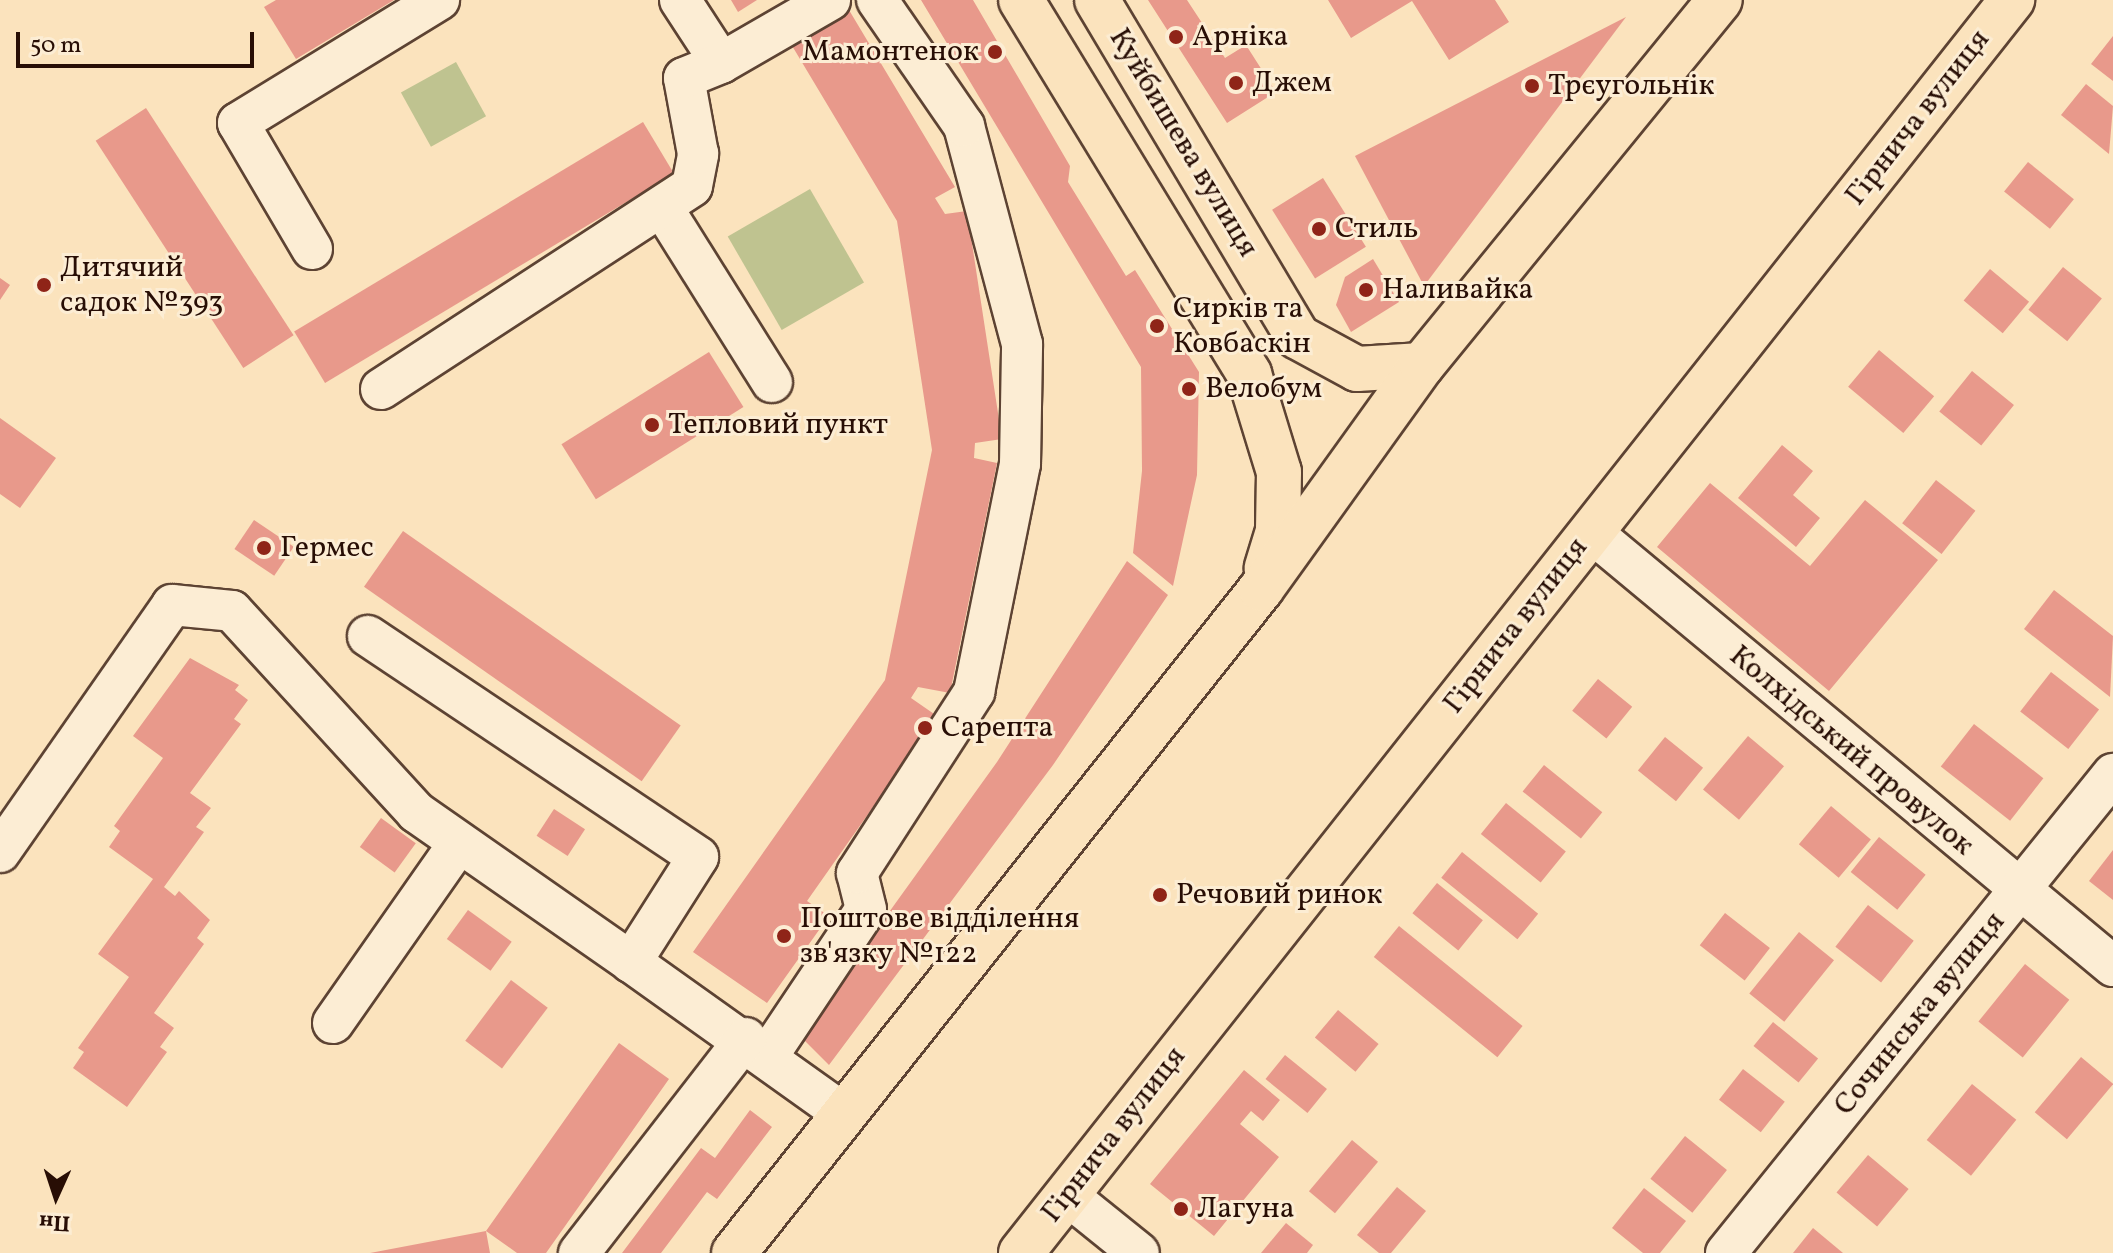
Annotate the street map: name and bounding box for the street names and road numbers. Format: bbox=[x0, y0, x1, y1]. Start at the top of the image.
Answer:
street label: Куйбишева вулиця bbox=[1101, 22, 1265, 264]
street label: Гірнича вулиця bbox=[1838, 23, 1998, 213]
street label: Гірнича вулиця bbox=[1436, 531, 1596, 721]
street label: Колхідський провулок bbox=[1722, 638, 1980, 864]
street label: Сочинська вулиця bbox=[1827, 905, 2013, 1123]
street label: Гірнича вулиця bbox=[1034, 1040, 1194, 1230]

